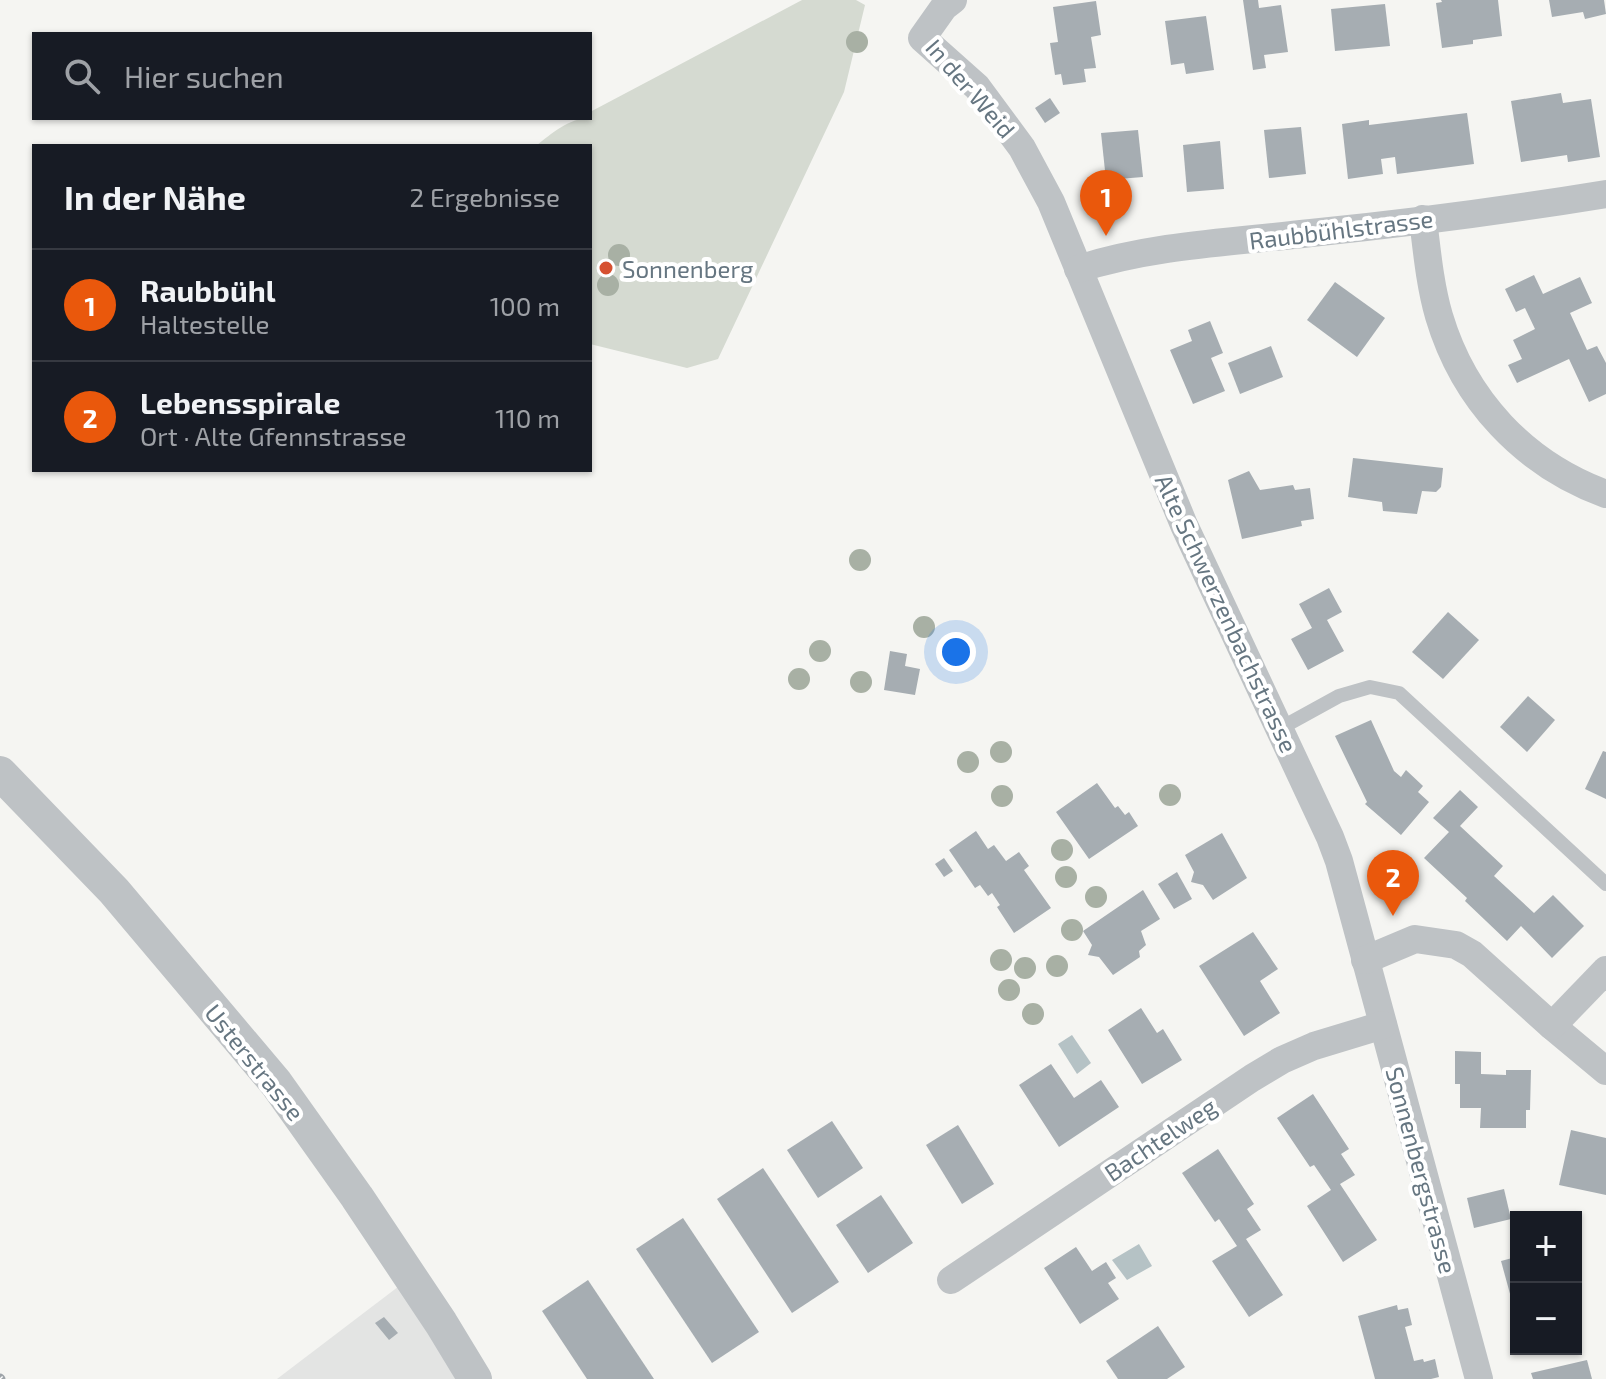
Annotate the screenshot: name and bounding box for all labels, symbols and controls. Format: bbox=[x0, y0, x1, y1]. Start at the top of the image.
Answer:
search box bbox=[32, 32, 592, 120]
street label: In der Weid bbox=[920, 33, 1022, 143]
icon: search bbox=[60, 54, 104, 98]
text: Hier suchen bbox=[124, 58, 284, 94]
pin: 1 bbox=[1080, 170, 1132, 236]
text: In der Nähe bbox=[64, 176, 246, 217]
text: 2 Ergebnisse bbox=[410, 181, 560, 212]
street label: Raubbühlstrasse bbox=[1247, 203, 1435, 255]
place label: Sonnenberg bbox=[622, 254, 753, 283]
marker: Sonnenberg bbox=[597, 259, 615, 277]
text: Raubbühl bbox=[140, 272, 276, 308]
text: 1 bbox=[84, 290, 96, 321]
text: 100 m bbox=[490, 290, 560, 321]
text: Haltestelle bbox=[140, 308, 270, 339]
text: Lebensspirale bbox=[140, 384, 340, 420]
text: 2 bbox=[82, 402, 98, 433]
text: 110 m bbox=[495, 402, 560, 433]
text: Ort · Alte Gfennstrasse bbox=[140, 420, 407, 451]
street label: Alte Schwerzenbachstrasse bbox=[1150, 469, 1304, 757]
your location bbox=[936, 632, 976, 672]
pin: 2 bbox=[1367, 850, 1419, 916]
street label: Usterstrasse bbox=[199, 998, 311, 1126]
street label: Sonnenbergstrasse bbox=[1380, 1064, 1464, 1276]
street label: Bachtelweg bbox=[1099, 1091, 1221, 1187]
map controls bbox=[1510, 1211, 1582, 1355]
button: + bbox=[1510, 1211, 1582, 1283]
button: − bbox=[1510, 1283, 1582, 1355]

